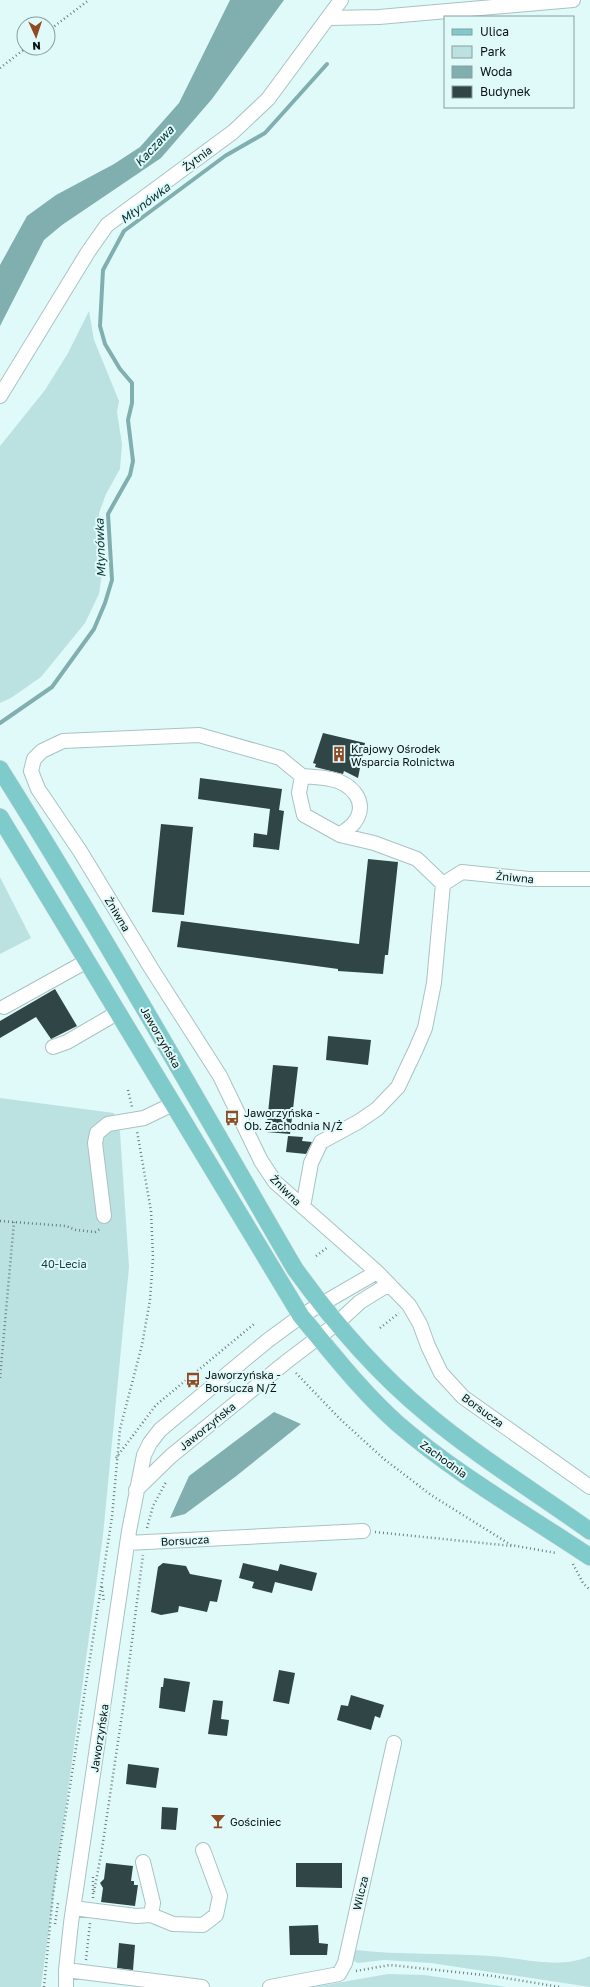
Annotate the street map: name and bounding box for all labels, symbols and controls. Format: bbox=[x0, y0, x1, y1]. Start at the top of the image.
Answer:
north arrow bbox=[16, 16, 56, 56]
legend bbox=[444, 16, 574, 108]
text: Ulica bbox=[480, 24, 509, 39]
text: N bbox=[32, 40, 41, 53]
text: Park bbox=[480, 44, 506, 59]
text: Woda bbox=[480, 64, 512, 79]
text: Budynek bbox=[480, 84, 531, 99]
water label: Kaczawa bbox=[131, 122, 178, 170]
street label: Żytnia bbox=[180, 143, 214, 173]
water label: Młynówka bbox=[117, 179, 174, 227]
water label: Młynówka bbox=[91, 517, 109, 578]
place label: Krajowy Ośrodek Wsparcia Rolnictwa bbox=[351, 742, 455, 768]
building icon: Krajowy Ośrodek Wsparcia Rolnictwa bbox=[330, 745, 348, 763]
street label: Żniwna bbox=[495, 869, 535, 885]
street label: Żniwna bbox=[103, 894, 133, 934]
street label: Jaworzyńska bbox=[138, 1004, 184, 1070]
place label: Jaworzyńska - Ob. Zachodnia N/Ż bbox=[244, 1106, 343, 1132]
bus stop icon: Jaworzyńska - Ob. Zachodnia N/Ż bbox=[223, 1109, 241, 1127]
street label: Żniwna bbox=[268, 1172, 304, 1208]
park label: 40-Lecia bbox=[41, 1257, 87, 1270]
place label: Jaworzyńska - Borsucza N/Ż bbox=[205, 1368, 281, 1394]
bus stop icon: Jaworzyńska - Borsucza N/Ż bbox=[184, 1371, 202, 1389]
street label: Borsucza bbox=[460, 1390, 506, 1430]
street label: Jaworzyńska bbox=[176, 1399, 238, 1453]
street label: Zachodnia bbox=[418, 1438, 470, 1480]
street label: Borsucza bbox=[160, 1532, 210, 1548]
street label: Jaworzyńska bbox=[87, 1703, 111, 1773]
bar icon: Gościniec bbox=[209, 1812, 227, 1830]
place label: Gościniec bbox=[230, 1815, 281, 1828]
street label: Wilcza bbox=[350, 1875, 370, 1911]

